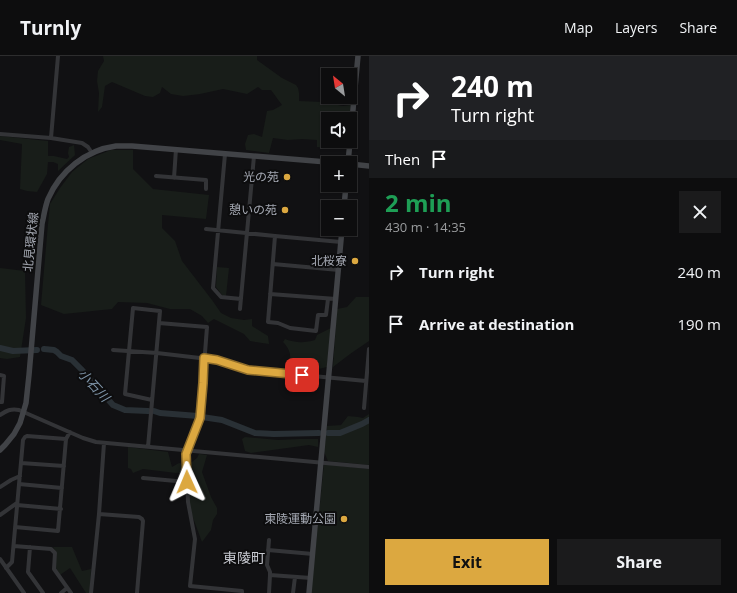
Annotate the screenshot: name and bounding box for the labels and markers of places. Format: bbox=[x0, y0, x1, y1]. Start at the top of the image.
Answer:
place label: 光の苑 bbox=[243, 168, 279, 185]
marker: 光の苑 bbox=[282, 172, 292, 182]
place label: 憩いの苑 bbox=[229, 201, 277, 218]
marker: 憩いの苑 bbox=[280, 205, 290, 215]
place label: 北桜寮 bbox=[311, 252, 347, 269]
marker: 北桜寮 bbox=[350, 256, 360, 266]
pin bbox=[285, 358, 319, 392]
place label: 東陵運動公園 bbox=[264, 510, 336, 527]
marker: 東陵運動公園 bbox=[339, 514, 349, 524]

